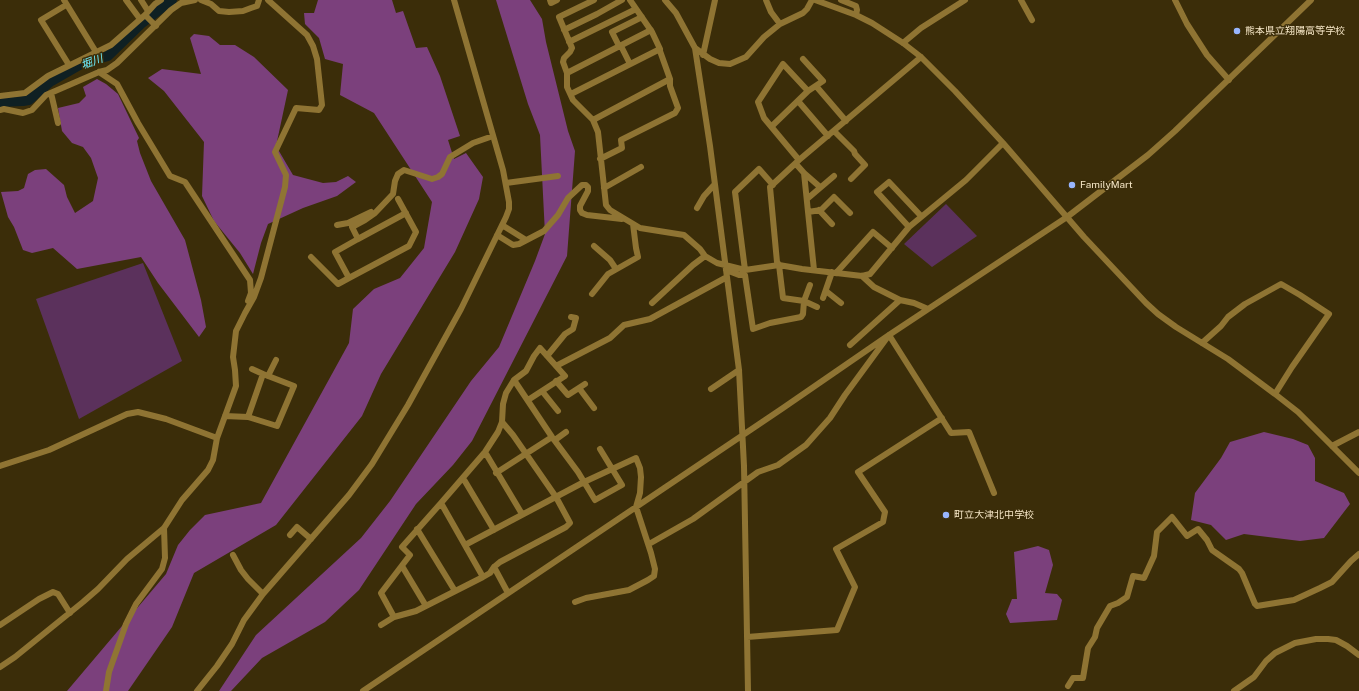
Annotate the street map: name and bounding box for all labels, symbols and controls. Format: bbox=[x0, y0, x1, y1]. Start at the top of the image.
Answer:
place label: 熊本県立翔陽高等学校 bbox=[1245, 25, 1345, 37]
marker: 熊本県立翔陽高等学校 bbox=[1232, 26, 1242, 36]
water label: 堀川 bbox=[79, 52, 105, 72]
place label: FamilyMart bbox=[1080, 179, 1133, 191]
marker: FamilyMart bbox=[1067, 180, 1077, 190]
place label: 町立大津北中学校 bbox=[954, 509, 1034, 521]
marker: 町立大津北中学校 bbox=[941, 510, 951, 520]

